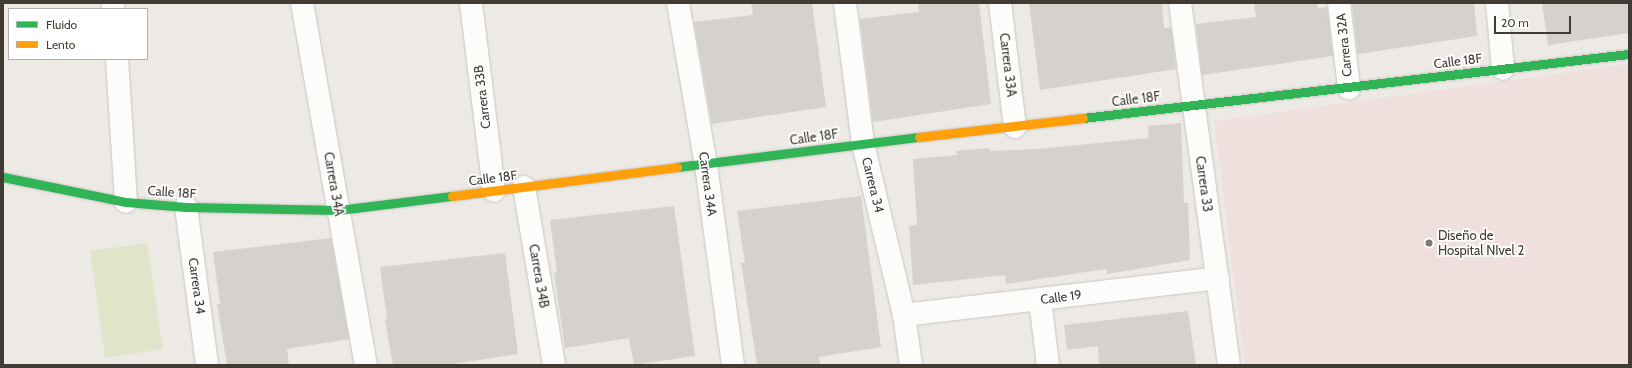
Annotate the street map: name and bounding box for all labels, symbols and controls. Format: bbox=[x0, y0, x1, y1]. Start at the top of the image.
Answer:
legend bbox=[8, 8, 148, 60]
scale bar bbox=[1496, 8, 1573, 34]
street label: Carrera 32A bbox=[1333, 12, 1355, 78]
text: 20 m bbox=[1501, 15, 1529, 30]
text: Fluido bbox=[46, 17, 77, 32]
street label: Carrera 33A bbox=[996, 32, 1020, 98]
text: Lento bbox=[46, 37, 75, 52]
street label: Calle 18F bbox=[1433, 50, 1483, 72]
street label: Carrera 33B bbox=[470, 64, 494, 130]
street label: Calle 18F bbox=[1111, 88, 1161, 110]
street label: Calle 18F bbox=[789, 126, 839, 148]
street label: Carrera 34A bbox=[321, 151, 347, 217]
street label: Carrera 34A bbox=[696, 151, 720, 217]
street label: Carrera 33 bbox=[1192, 155, 1216, 213]
street label: Carrera 34 bbox=[859, 156, 887, 214]
street label: Calle 18F bbox=[468, 167, 518, 189]
street label: Calle 18F bbox=[147, 183, 197, 201]
place label: Diseño de Hospital NIvel 2 bbox=[1438, 228, 1524, 259]
marker: Diseño de Hospital NIvel 2 bbox=[1423, 237, 1435, 249]
street label: Carrera 34B bbox=[526, 243, 552, 309]
street label: Carrera 34 bbox=[185, 257, 209, 315]
street label: Calle 19 bbox=[1039, 287, 1083, 307]

